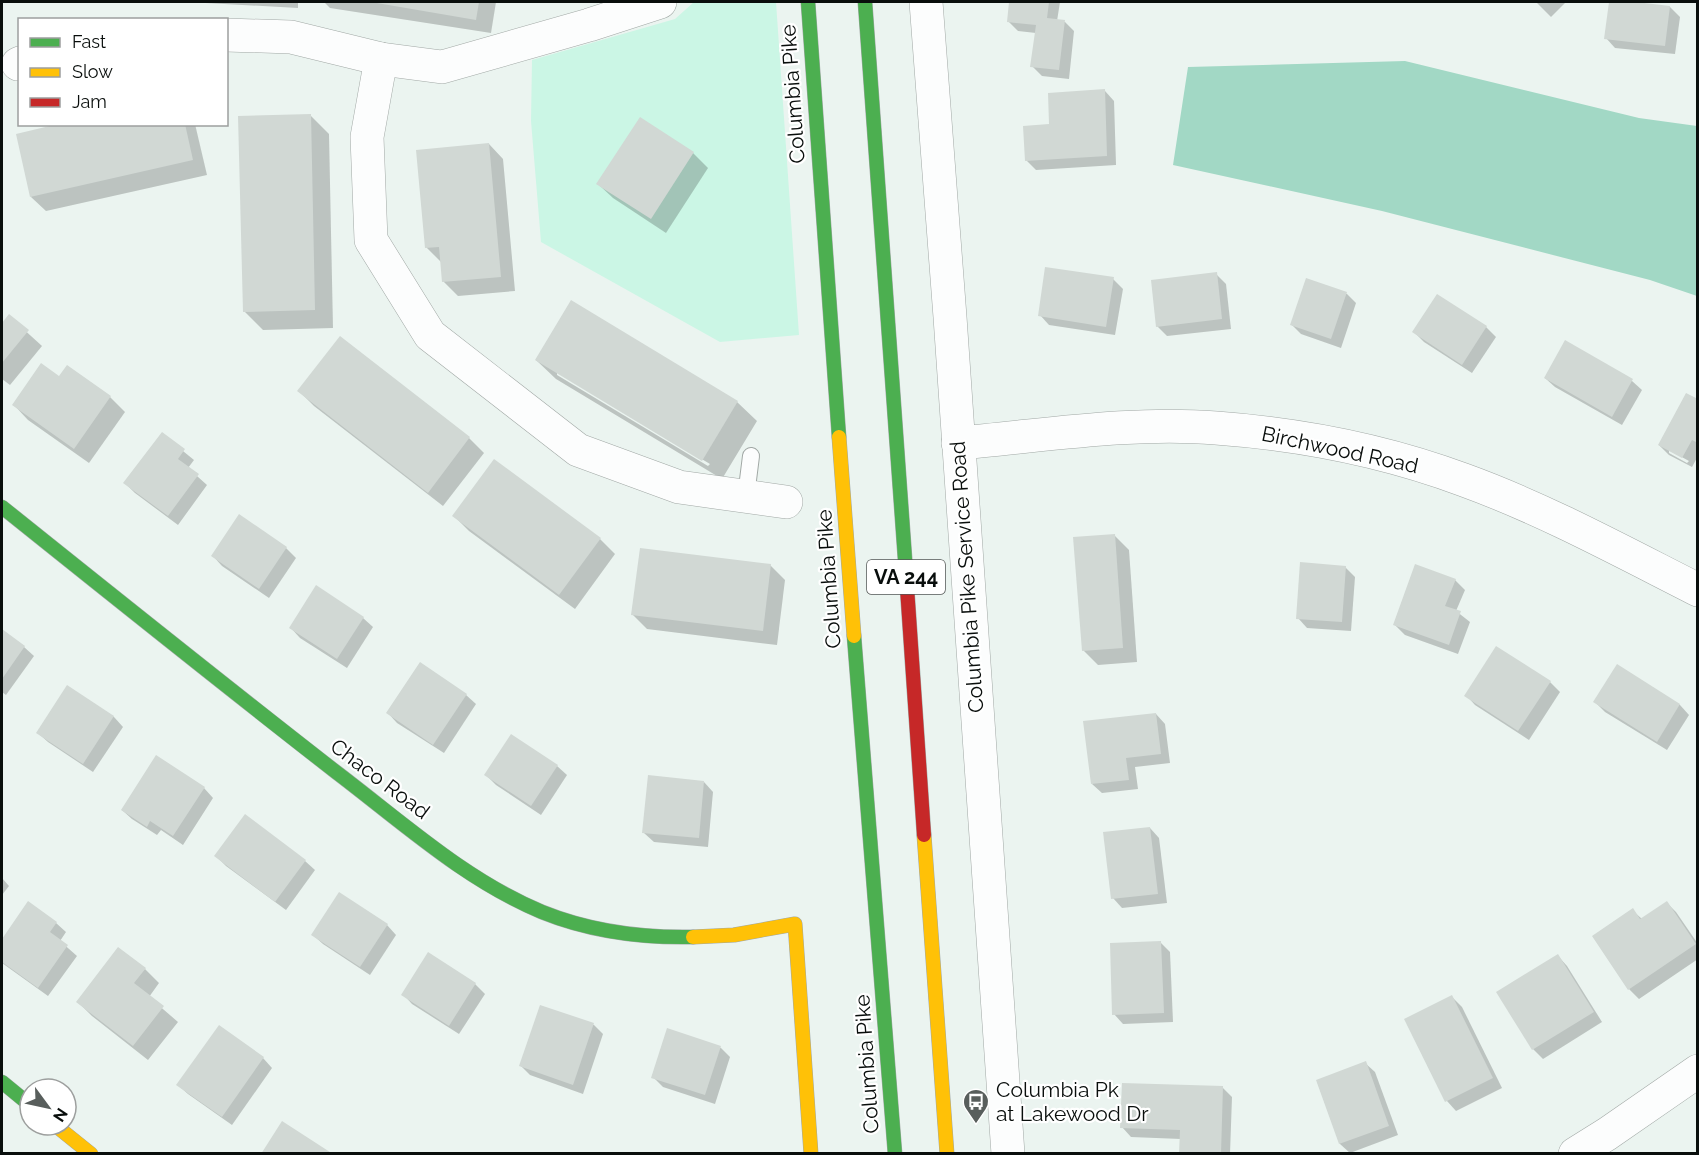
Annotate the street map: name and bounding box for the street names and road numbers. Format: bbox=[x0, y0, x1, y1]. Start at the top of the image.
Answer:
street label: Columbia Pike bbox=[775, 24, 810, 164]
street label: Birchwood Road bbox=[1259, 421, 1421, 478]
street label: Columbia Pike Service Road bbox=[945, 440, 988, 714]
street label: Columbia Pike bbox=[811, 509, 846, 649]
road number: VA 244 bbox=[867, 560, 945, 594]
street label: Chaco Road bbox=[326, 733, 435, 824]
street label: Columbia Pike bbox=[849, 994, 884, 1134]

